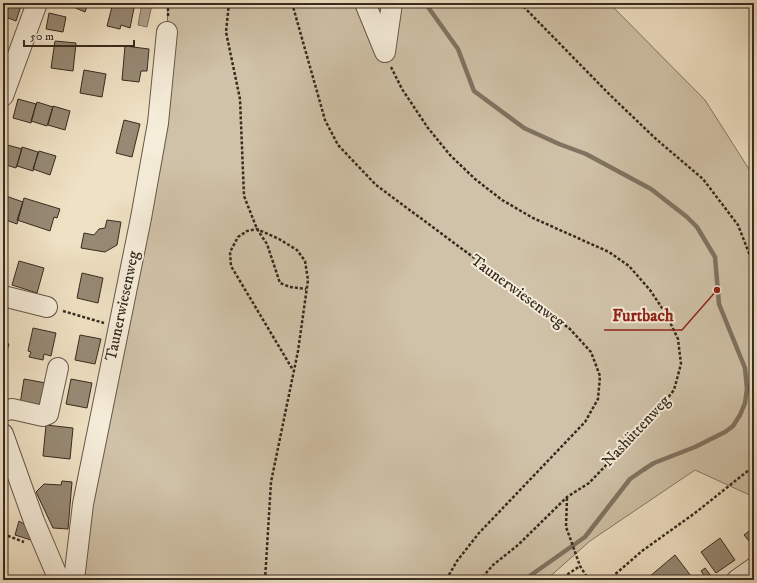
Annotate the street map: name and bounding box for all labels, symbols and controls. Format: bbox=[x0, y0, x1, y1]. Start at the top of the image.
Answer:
scale bar bbox=[24, 22, 134, 48]
text: 50 m bbox=[30, 29, 54, 44]
street label: Taunerwiesenweg bbox=[101, 249, 143, 363]
street label: Taunerwiesenweg bbox=[467, 250, 569, 332]
callout: Furtbach bbox=[604, 301, 682, 330]
text: Furtbach bbox=[612, 305, 674, 327]
street label: Nashüttenweg bbox=[598, 391, 674, 471]

